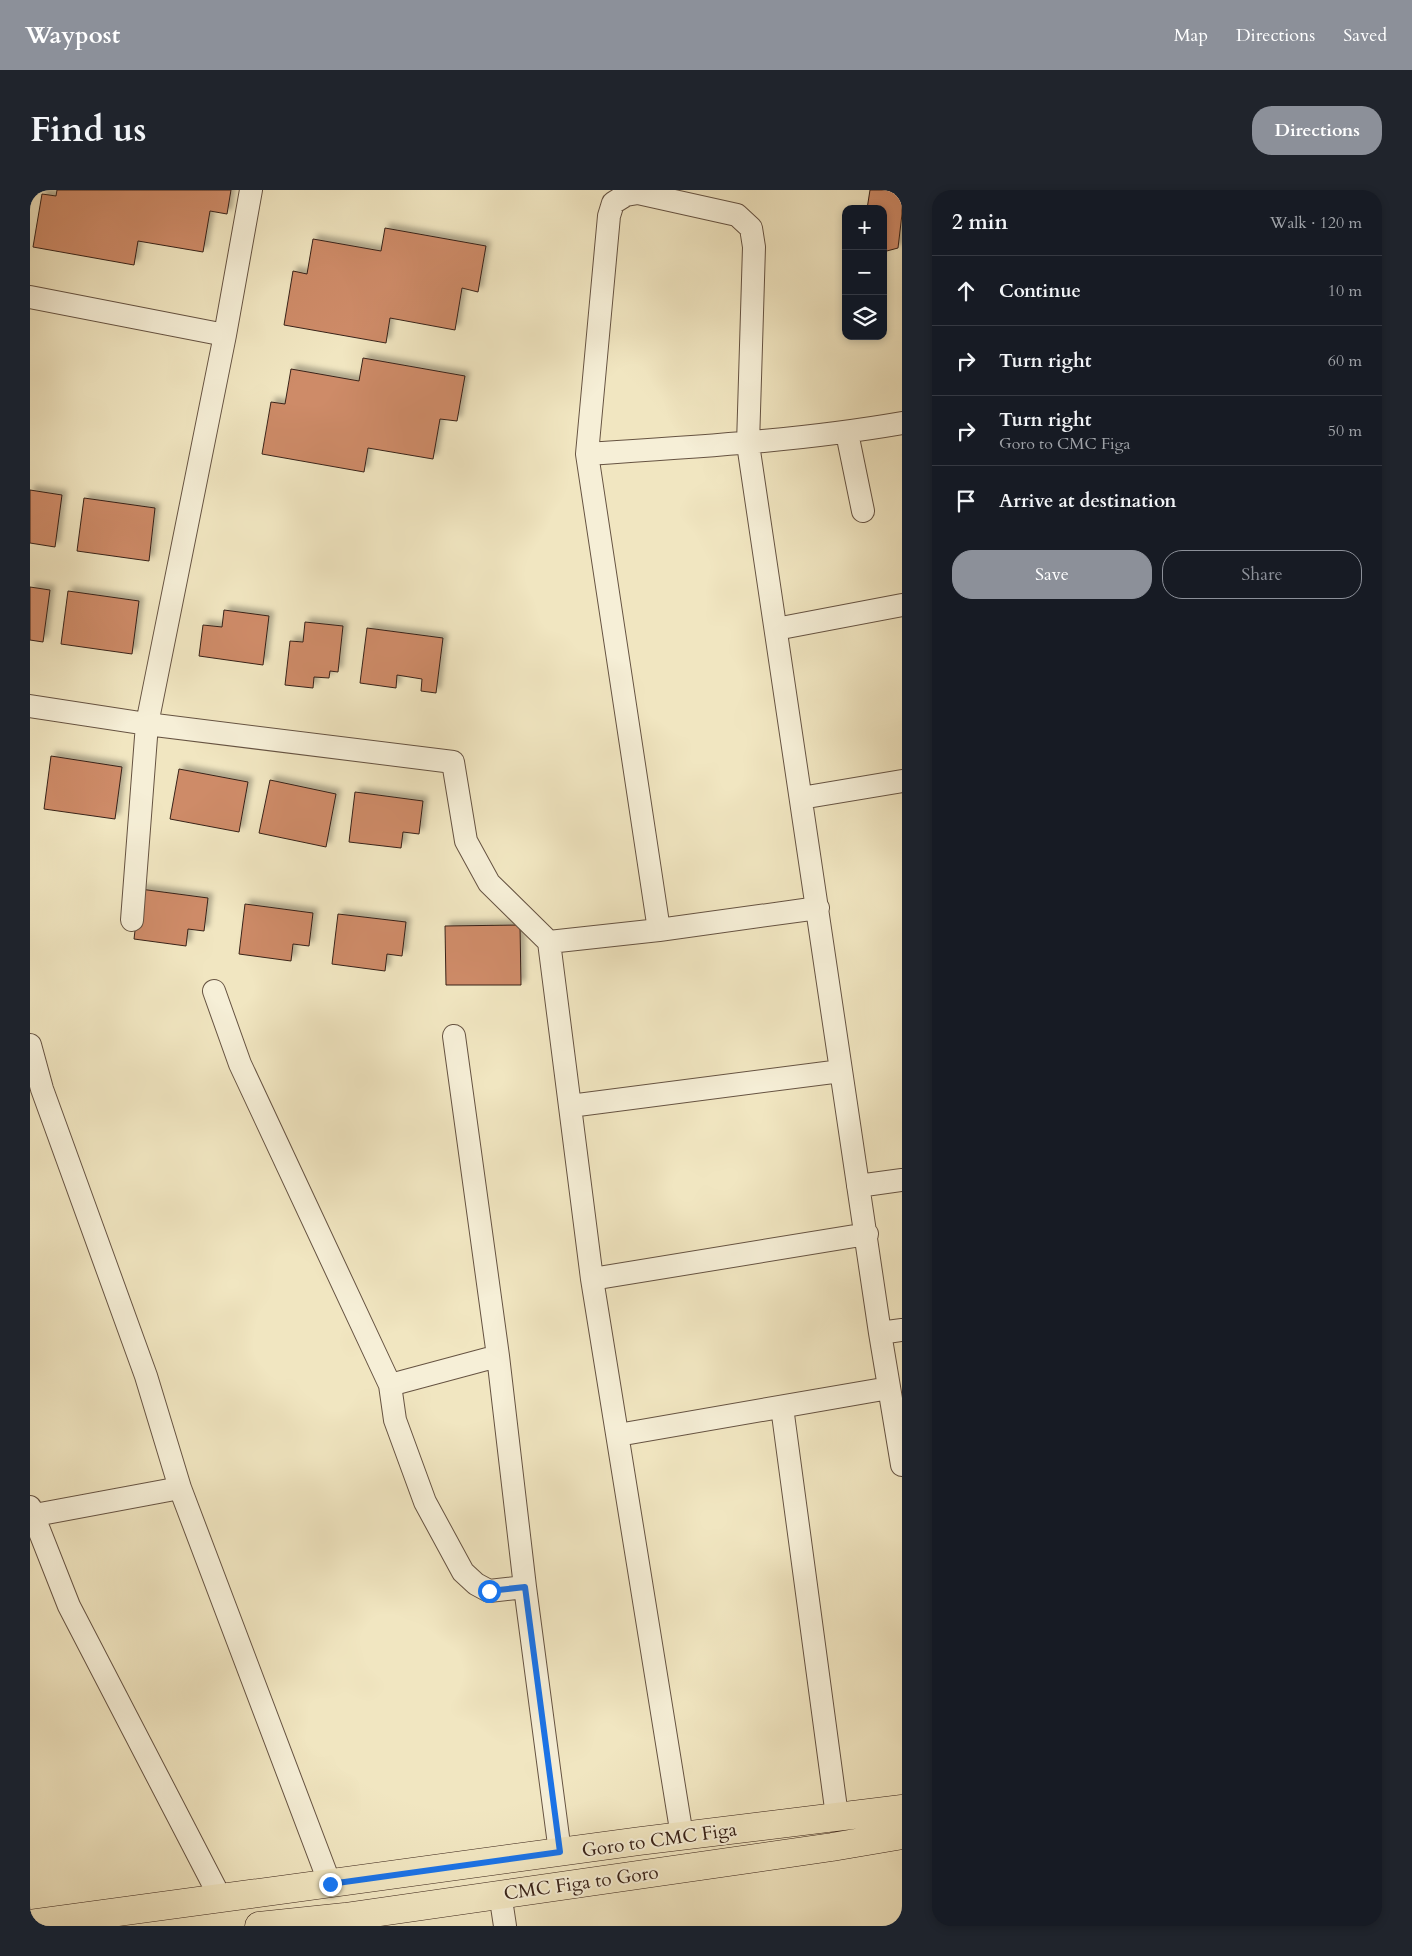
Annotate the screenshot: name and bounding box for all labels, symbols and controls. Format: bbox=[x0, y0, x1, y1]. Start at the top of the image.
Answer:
text: Waypost bbox=[25, 19, 120, 52]
text: Map bbox=[1174, 23, 1208, 48]
text: Directions bbox=[1236, 23, 1315, 48]
text: Saved bbox=[1343, 23, 1387, 48]
text: Find us bbox=[30, 106, 146, 154]
button: Directions bbox=[1252, 106, 1382, 155]
map controls bbox=[842, 205, 887, 340]
button: + bbox=[842, 205, 887, 250]
text: 2 min bbox=[952, 208, 1008, 237]
text: Walk · 120 m bbox=[1270, 212, 1362, 234]
button: − bbox=[842, 250, 887, 295]
icon: ahead bbox=[952, 277, 980, 305]
text: Continue bbox=[999, 278, 1081, 304]
text: 10 m bbox=[1328, 280, 1362, 302]
button: layers bbox=[842, 295, 887, 340]
icon: right bbox=[952, 347, 980, 375]
text: Turn right bbox=[999, 348, 1091, 374]
text: 60 m bbox=[1328, 350, 1362, 372]
text: Turn right bbox=[999, 407, 1091, 433]
icon: right bbox=[952, 417, 980, 445]
text: 50 m bbox=[1328, 420, 1362, 442]
text: Goro to CMC Figa bbox=[999, 433, 1130, 455]
icon: arrive bbox=[952, 487, 980, 515]
text: Arrive at destination bbox=[999, 488, 1176, 514]
button: Save bbox=[952, 550, 1152, 599]
button: Share bbox=[1162, 550, 1362, 599]
route start bbox=[478, 1580, 501, 1603]
street label: Goro to CMC Figa bbox=[580, 1816, 738, 1864]
street label: CMC Figa to Goro bbox=[502, 1859, 660, 1907]
route end bbox=[319, 1873, 342, 1896]

